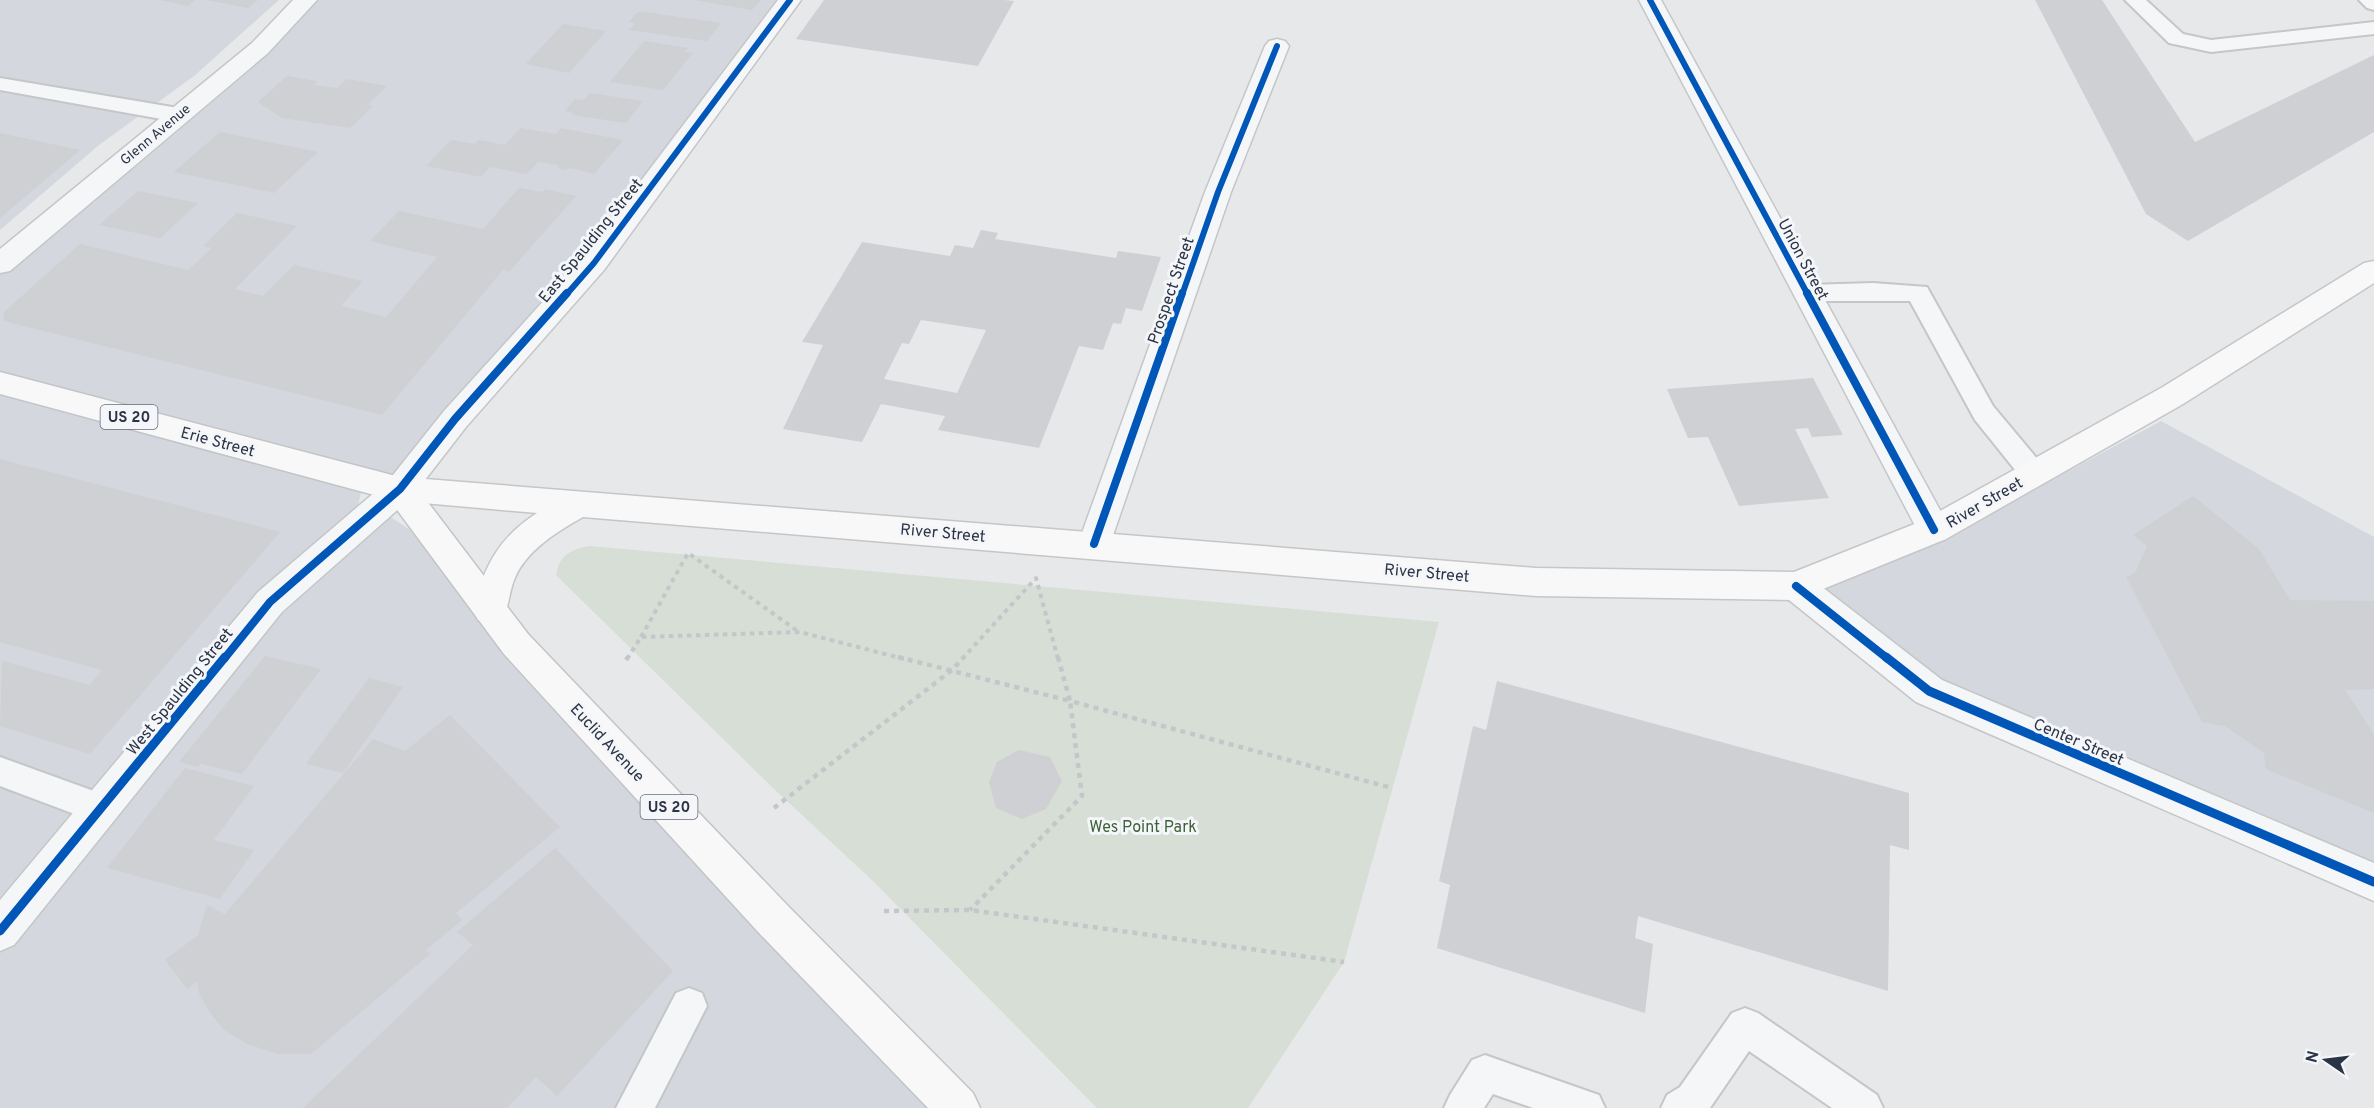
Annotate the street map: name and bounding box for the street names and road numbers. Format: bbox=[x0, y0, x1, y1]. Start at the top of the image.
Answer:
street label: Glenn Avenue bbox=[117, 101, 195, 169]
street label: East Spaulding Street bbox=[535, 175, 648, 308]
street label: Union Street bbox=[1772, 216, 1832, 304]
street label: Prospect Street bbox=[1144, 234, 1200, 347]
road number: US 20 bbox=[100, 405, 158, 429]
street label: Erie Street bbox=[178, 423, 257, 462]
street label: River Street bbox=[1943, 474, 2027, 534]
street label: River Street bbox=[899, 520, 986, 548]
street label: River Street bbox=[1383, 560, 1470, 588]
street label: West Spaulding Street bbox=[123, 624, 238, 760]
street label: Euclid Avenue bbox=[565, 700, 648, 787]
street label: Center Street bbox=[2030, 715, 2127, 771]
road number: US 20 bbox=[640, 795, 698, 819]

